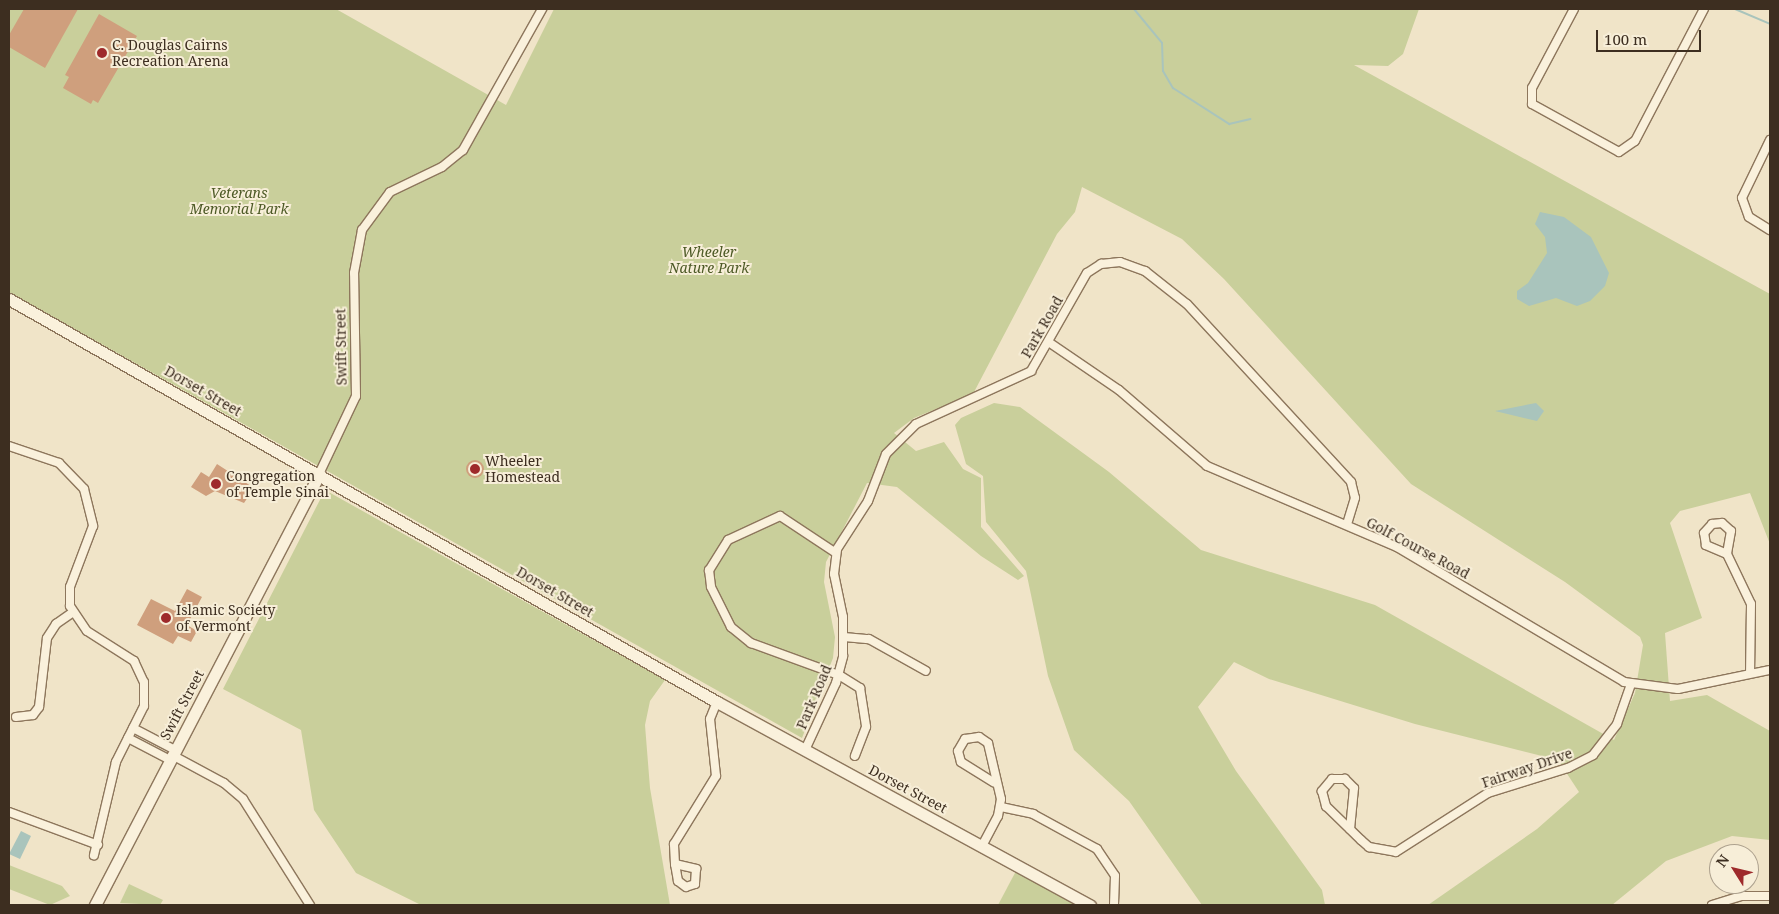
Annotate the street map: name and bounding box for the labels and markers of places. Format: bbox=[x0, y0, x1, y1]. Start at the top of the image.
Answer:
place label: C. Douglas Cairns Recreation Arena bbox=[112, 37, 229, 70]
marker: C. Douglas Cairns Recreation Arena bbox=[96, 47, 108, 59]
place label: Wheeler Homestead bbox=[485, 453, 560, 486]
marker: Wheeler Homestead bbox=[469, 463, 481, 475]
place label: Congregation of Temple Sinai bbox=[226, 468, 329, 501]
marker: Congregation of Temple Sinai bbox=[210, 478, 222, 490]
place label: Islamic Society of Vermont bbox=[176, 602, 275, 634]
marker: Islamic Society of Vermont bbox=[160, 612, 172, 624]

